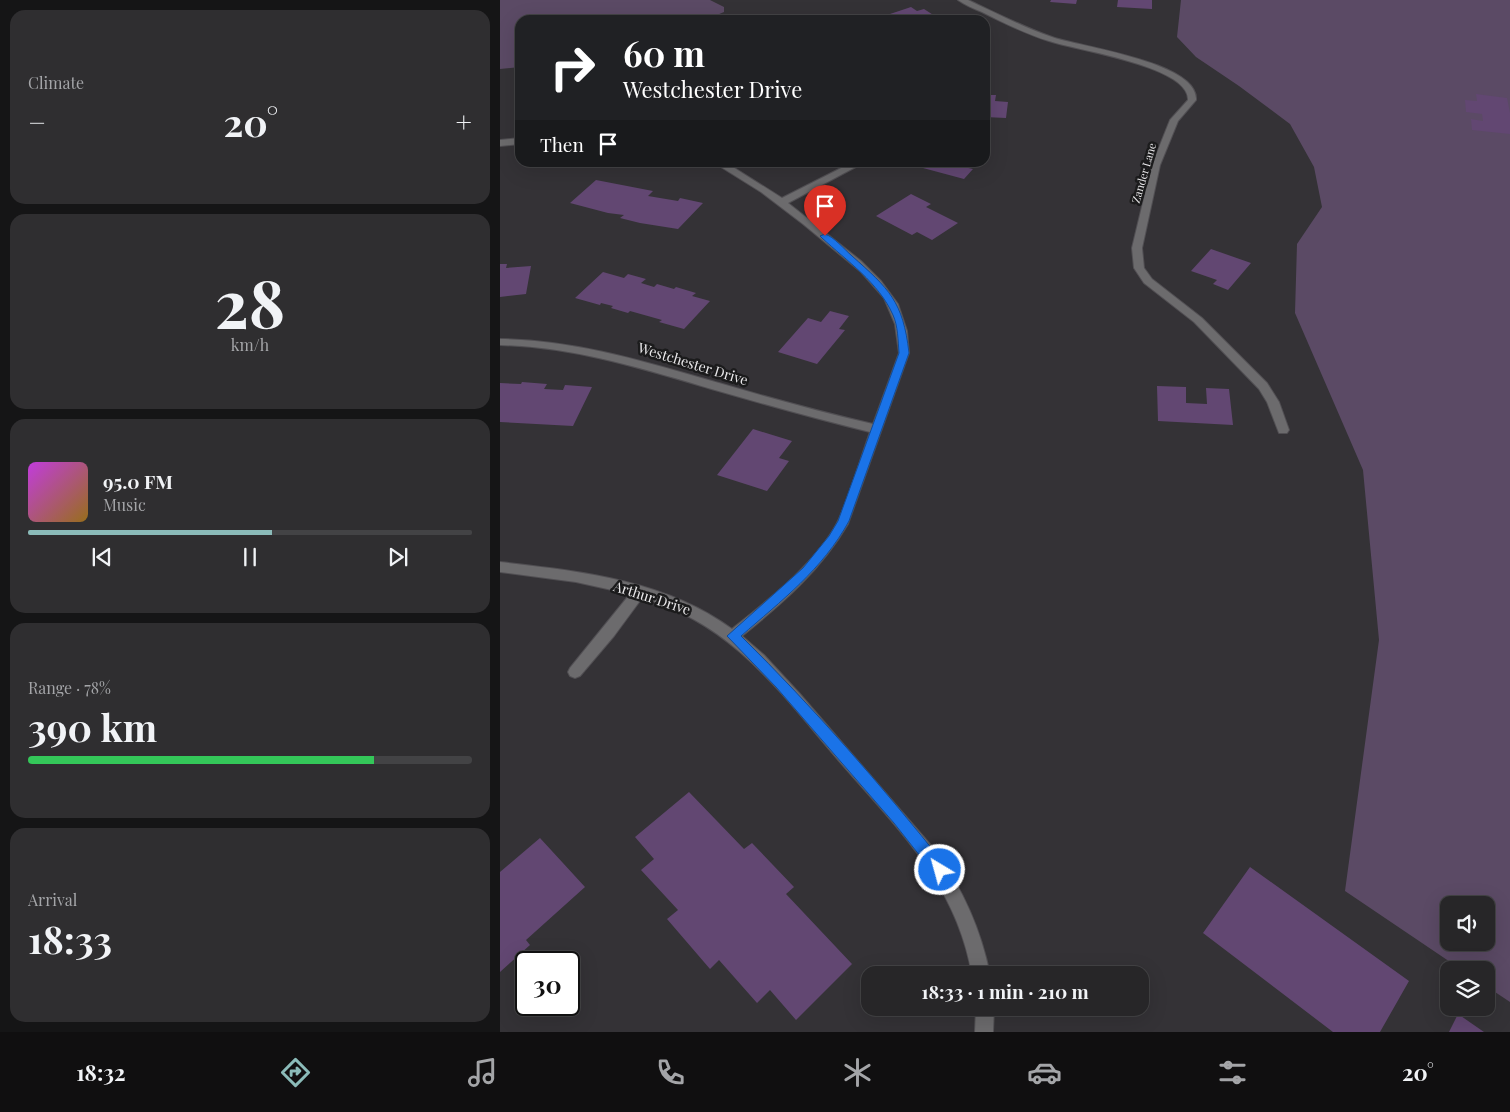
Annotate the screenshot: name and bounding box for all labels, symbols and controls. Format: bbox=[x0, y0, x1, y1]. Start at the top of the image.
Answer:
text: 60 m bbox=[623, 29, 705, 76]
icon: right bbox=[540, 35, 605, 100]
text: Climate bbox=[28, 72, 84, 93]
text: Westchester Drive bbox=[623, 74, 802, 104]
text: 20° bbox=[223, 96, 278, 147]
text: − bbox=[28, 103, 46, 140]
text: + bbox=[456, 103, 472, 140]
icon: arrive bbox=[594, 130, 622, 158]
text: Then bbox=[540, 131, 584, 157]
street label: Zander Lane bbox=[1128, 141, 1159, 205]
pin bbox=[804, 185, 846, 236]
icon: arrive bbox=[811, 192, 839, 220]
text: 28 bbox=[215, 258, 285, 344]
text: km/h bbox=[231, 334, 269, 355]
street label: Westchester Drive bbox=[635, 337, 750, 389]
text: 95.0 FM bbox=[103, 468, 173, 494]
text: Music bbox=[103, 494, 146, 515]
icon: previous bbox=[88, 543, 116, 571]
icon: pause bbox=[236, 543, 264, 571]
icon: next bbox=[384, 543, 412, 571]
street label: Arthur Drive bbox=[610, 576, 693, 619]
text: Range · 78% bbox=[28, 677, 111, 698]
text: 390 km bbox=[28, 701, 157, 752]
position arrow bbox=[913, 843, 965, 895]
text: Arrival bbox=[28, 889, 77, 910]
map controls bbox=[1440, 896, 1495, 1016]
button: sound bbox=[1440, 896, 1495, 951]
text: 18:33 bbox=[28, 913, 112, 964]
speed limit sign: 30 bbox=[515, 951, 580, 1016]
button: layers bbox=[1440, 961, 1495, 1016]
text: 18:33 · 1 min · 210 m bbox=[921, 978, 1089, 1004]
icon: directions bbox=[278, 1055, 313, 1090]
icon: music bbox=[465, 1055, 500, 1090]
icon: phone bbox=[653, 1055, 688, 1090]
icon: climate bbox=[840, 1055, 875, 1090]
icon: car bbox=[1027, 1055, 1062, 1090]
icon: filters bbox=[1215, 1055, 1250, 1090]
text: 18:32 bbox=[76, 1057, 126, 1087]
text: 20° bbox=[1402, 1057, 1434, 1087]

